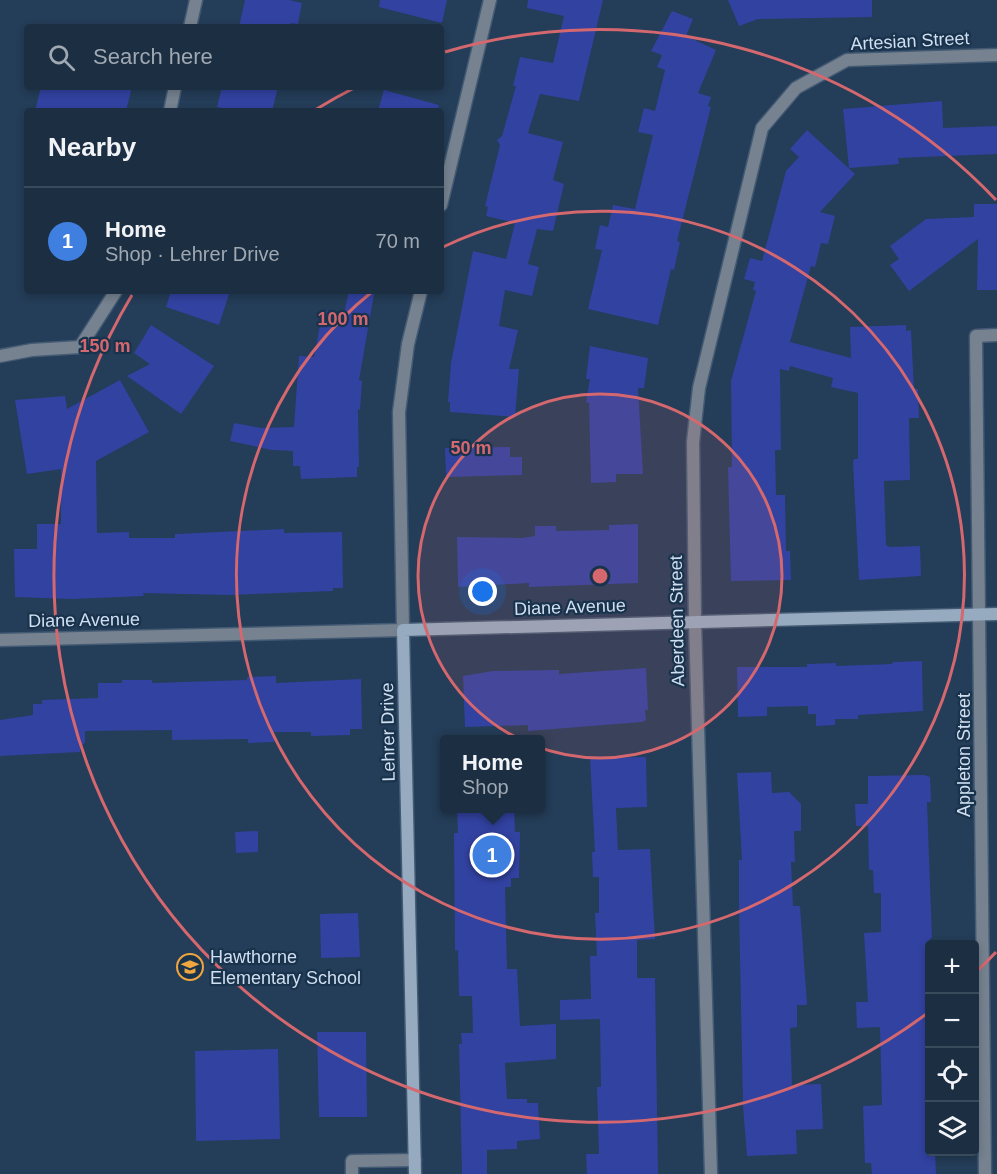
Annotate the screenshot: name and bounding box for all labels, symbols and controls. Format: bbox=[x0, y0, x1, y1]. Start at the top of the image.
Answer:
search box bbox=[24, 24, 444, 90]
street label: Artesian Street bbox=[850, 28, 970, 54]
icon: search bbox=[45, 41, 78, 74]
text: Search here bbox=[93, 44, 213, 69]
text: Nearby bbox=[48, 132, 136, 162]
text: Home bbox=[105, 217, 166, 242]
text: 1 bbox=[62, 230, 73, 252]
text: 70 m bbox=[376, 230, 420, 252]
text: Shop · Lehrer Drive bbox=[105, 243, 280, 265]
text: 100 m bbox=[317, 309, 369, 329]
text: 150 m bbox=[79, 336, 131, 356]
text: 50 m bbox=[450, 438, 492, 458]
street label: Aberdeen Street bbox=[666, 555, 688, 687]
centre of rings bbox=[590, 566, 610, 586]
your location bbox=[468, 577, 497, 606]
street label: Diane Avenue bbox=[514, 595, 626, 619]
street label: Diane Avenue bbox=[28, 609, 140, 631]
street label: Lehrer Drive bbox=[377, 682, 399, 782]
street label: Appleton Street bbox=[954, 693, 974, 817]
popup bbox=[440, 735, 545, 813]
text: Home bbox=[462, 750, 523, 775]
text: Shop bbox=[462, 776, 509, 798]
pin: 1 bbox=[472, 832, 512, 878]
map controls bbox=[925, 940, 979, 1156]
button: + bbox=[925, 940, 979, 994]
place label: Hawthorne Elementary School bbox=[210, 947, 361, 988]
school or university icon: Hawthorne Elementary School bbox=[175, 952, 205, 982]
button: − bbox=[925, 994, 979, 1048]
button: locate bbox=[925, 1048, 979, 1102]
button: layers bbox=[925, 1102, 979, 1156]

